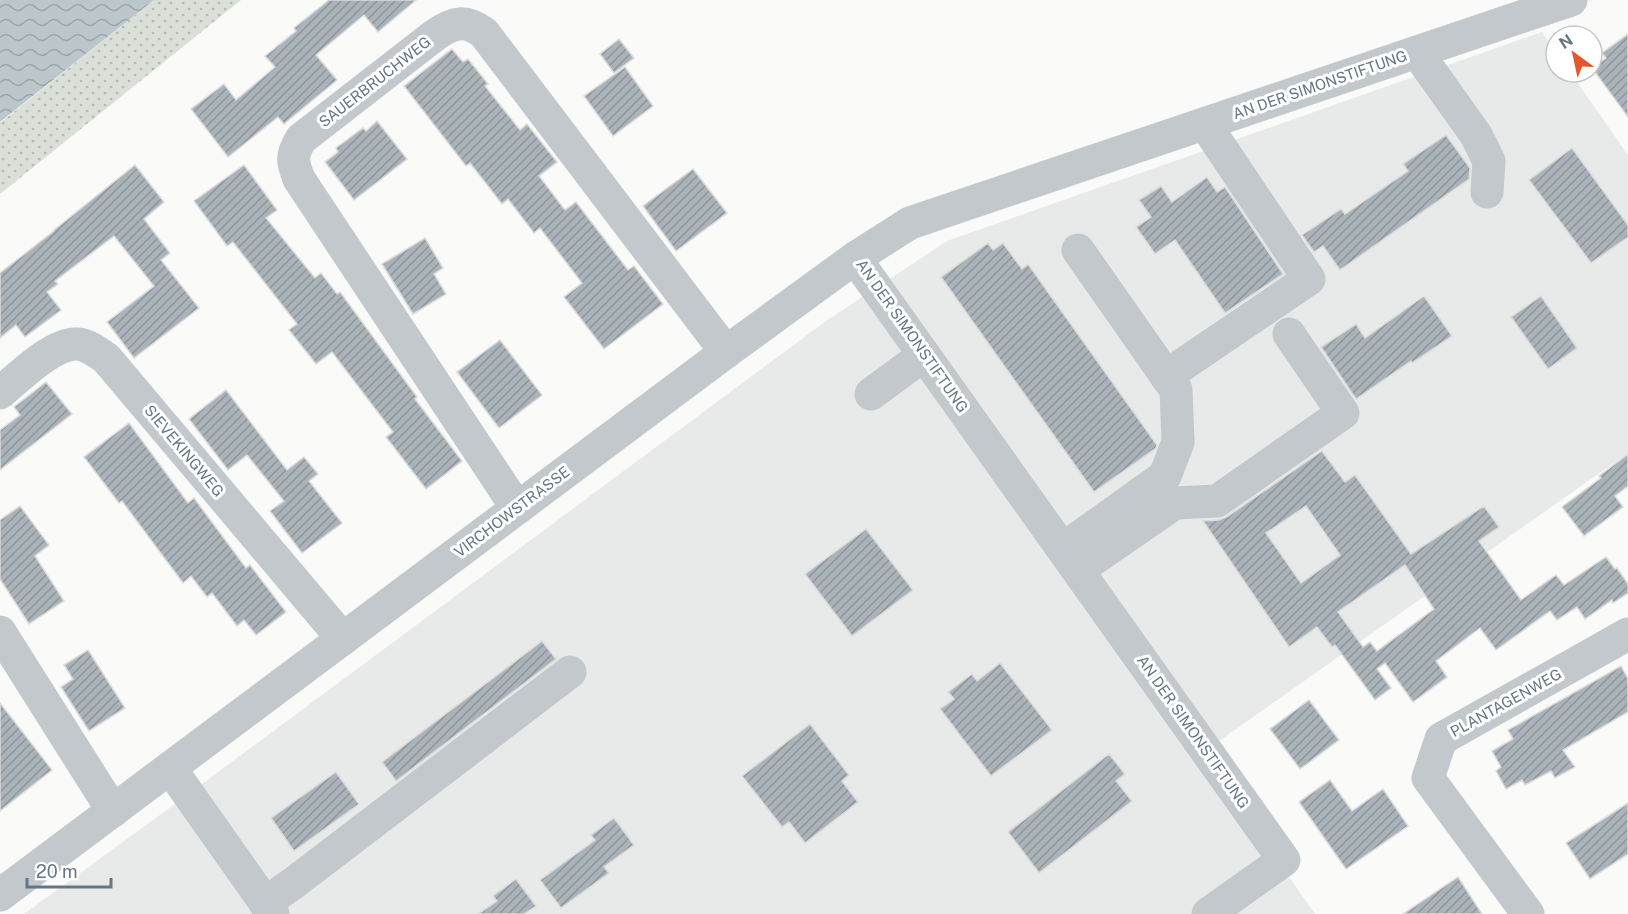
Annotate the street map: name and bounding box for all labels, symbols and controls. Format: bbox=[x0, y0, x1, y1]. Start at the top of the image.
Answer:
north arrow bbox=[1544, 24, 1604, 84]
text: N bbox=[1556, 30, 1577, 53]
street label: SAUERBRUCHWEG bbox=[316, 33, 434, 130]
street label: AN DER SIMONSTIFTUNG bbox=[1231, 47, 1409, 122]
street label: AN DER SIMONSTIFTUNG bbox=[853, 256, 972, 416]
street label: SIEVEKINGWEG bbox=[141, 402, 228, 500]
street label: VIRCHOWSTRASSE bbox=[451, 463, 573, 560]
street label: AN DER SIMONSTIFTUNG bbox=[1134, 652, 1253, 812]
street label: PLANTAGENWEG bbox=[1447, 665, 1564, 740]
scale bar bbox=[27, 851, 111, 889]
text: 20 m bbox=[36, 861, 78, 882]

